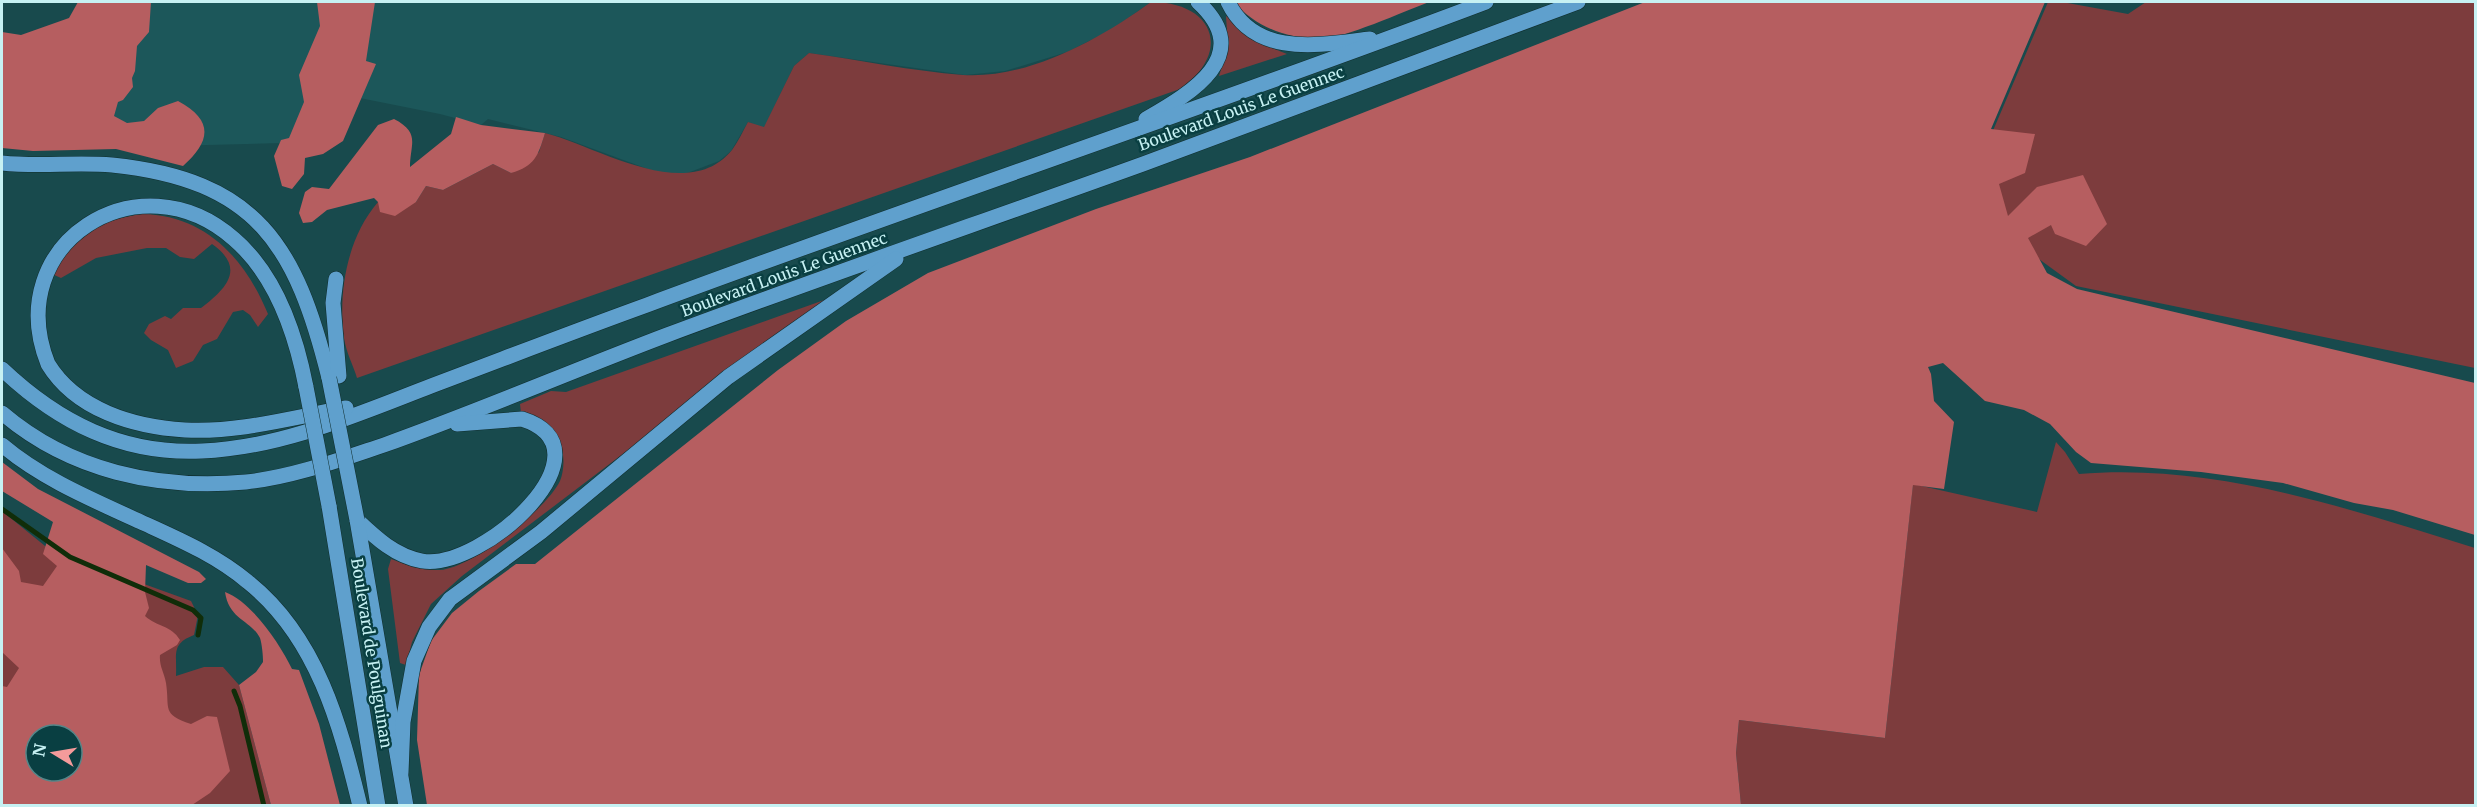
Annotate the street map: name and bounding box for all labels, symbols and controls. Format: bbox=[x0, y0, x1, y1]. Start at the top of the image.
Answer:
street label: Boulevard Louis Le Guennec bbox=[1135, 61, 1347, 155]
street label: Boulevard Louis Le Guennec bbox=[678, 227, 890, 321]
street label: Boulevard de Poulguinan bbox=[347, 556, 397, 750]
north arrow bbox=[24, 723, 84, 783]
text: N bbox=[28, 742, 50, 758]

